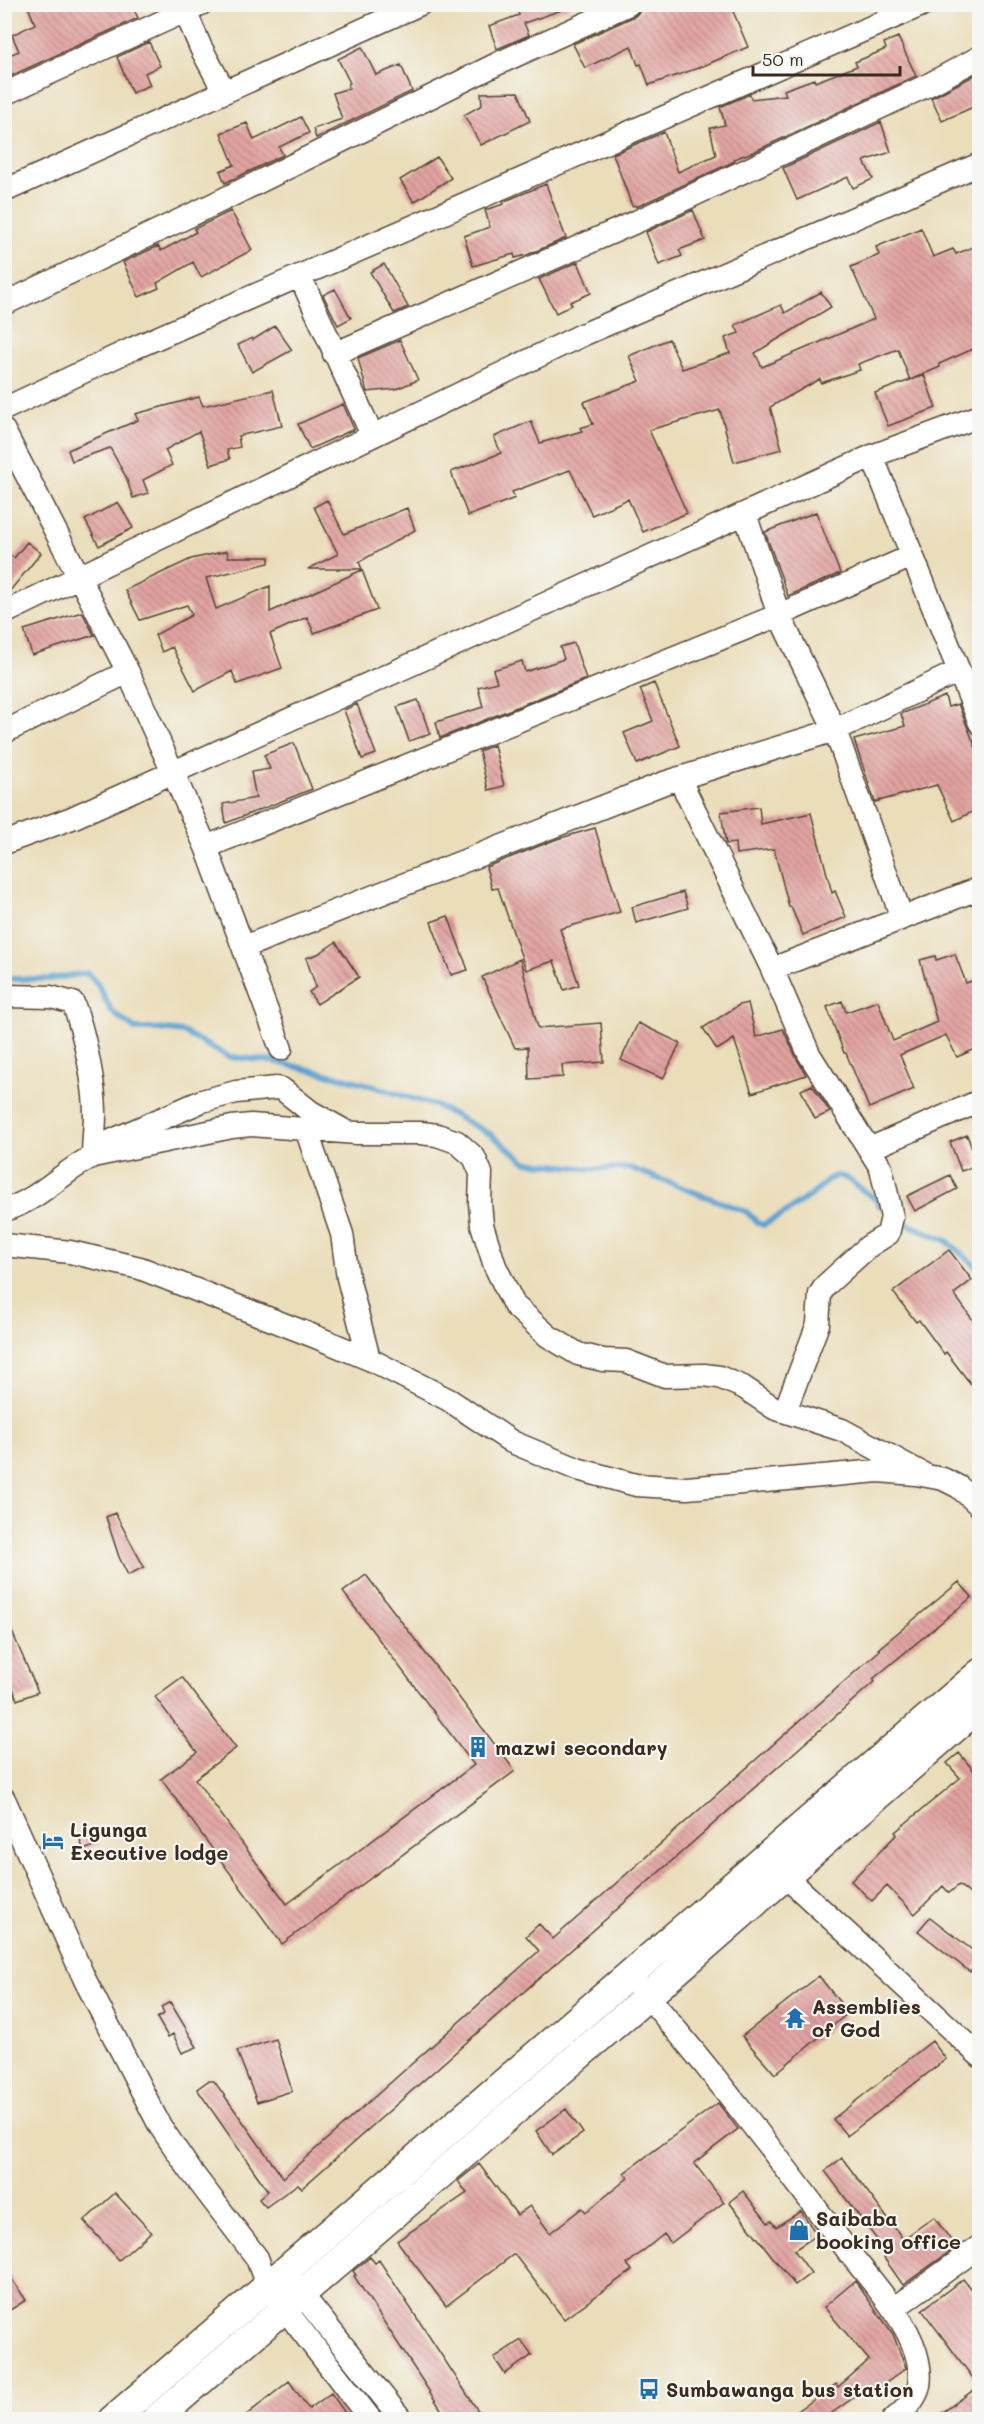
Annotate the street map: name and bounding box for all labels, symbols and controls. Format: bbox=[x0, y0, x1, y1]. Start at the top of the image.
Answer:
scale bar bbox=[753, 39, 900, 77]
text: 50 m bbox=[762, 47, 804, 71]
place label: mazwi secondary bbox=[495, 1734, 668, 1760]
building icon: mazwi secondary bbox=[466, 1735, 490, 1759]
place label: Ligunga Executive lodge bbox=[70, 1816, 228, 1865]
hotel icon: Ligunga Executive lodge bbox=[41, 1829, 65, 1853]
place label: Assemblies of God bbox=[812, 1993, 921, 2042]
temple icon: Assemblies of God bbox=[783, 2006, 807, 2030]
place label: Saibaba booking office bbox=[816, 2205, 961, 2254]
shop icon: Saibaba booking office bbox=[787, 2218, 811, 2242]
place label: Sumbawanga bus station bbox=[666, 2376, 913, 2402]
bus stop icon: Sumbawanga bus station bbox=[637, 2377, 661, 2401]

